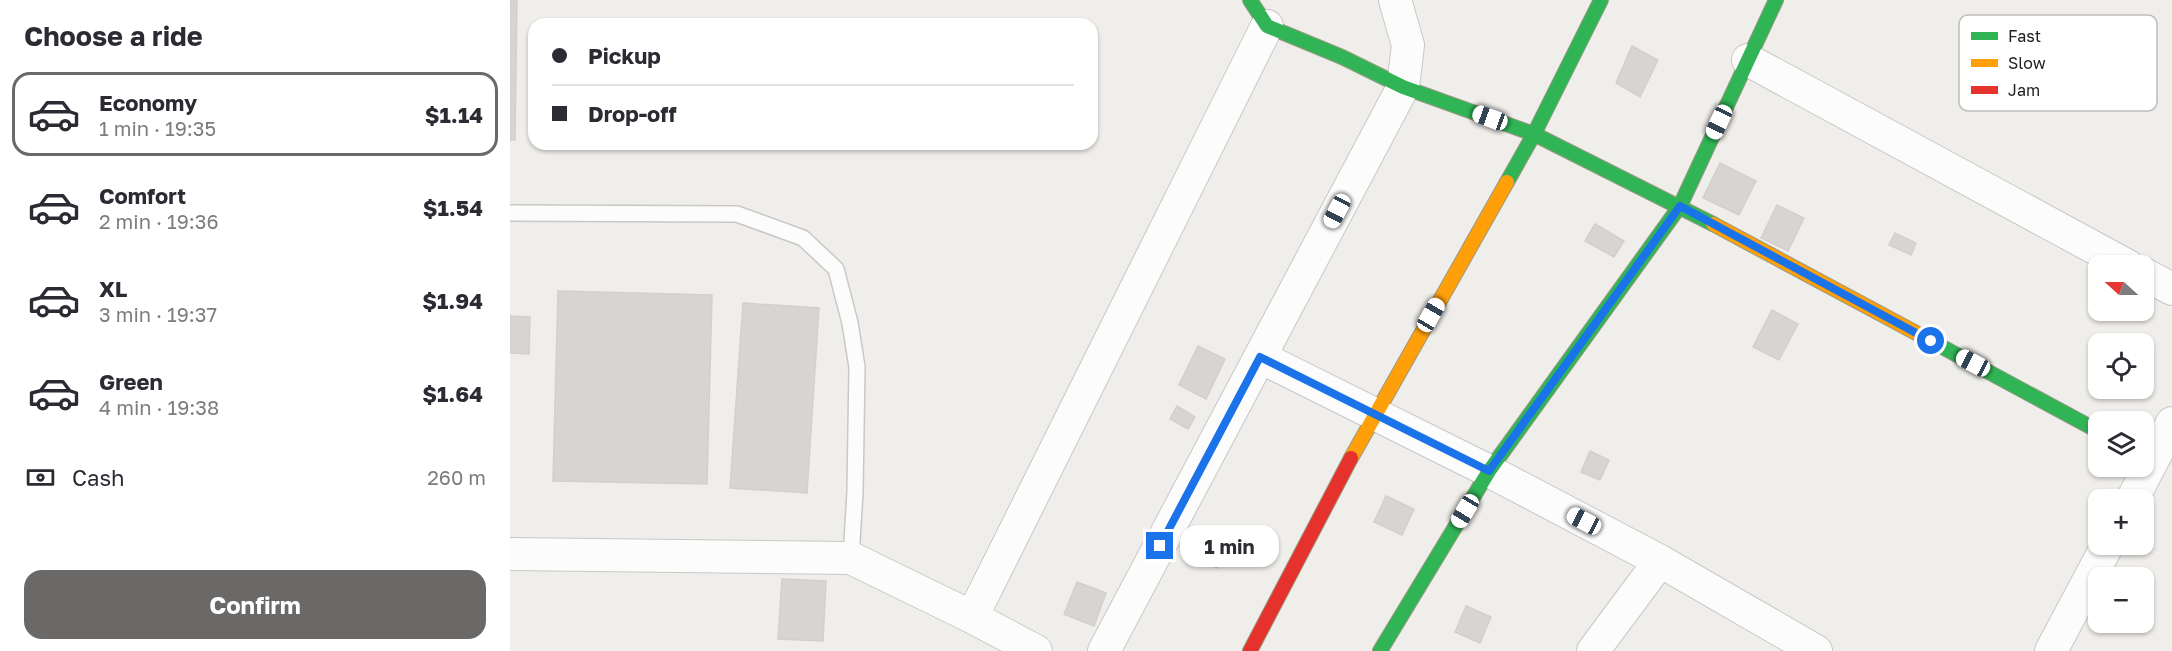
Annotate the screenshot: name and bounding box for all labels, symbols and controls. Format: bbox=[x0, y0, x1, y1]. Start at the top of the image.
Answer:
legend bbox=[1959, 15, 2157, 111]
text: Choose a ride bbox=[24, 20, 203, 52]
text: Fast bbox=[2008, 26, 2041, 46]
text: Pickup bbox=[588, 42, 661, 69]
text: Slow bbox=[2008, 53, 2046, 73]
text: Jam bbox=[2008, 80, 2040, 100]
icon: car bbox=[27, 87, 81, 141]
text: Economy bbox=[99, 89, 197, 116]
text: Drop-off bbox=[588, 100, 677, 127]
text: $1.14 bbox=[425, 101, 483, 128]
car bbox=[1703, 102, 1735, 142]
car bbox=[1470, 103, 1510, 133]
text: 1 min · 19:35 bbox=[99, 116, 216, 140]
icon: car bbox=[27, 180, 81, 234]
text: Comfort bbox=[99, 182, 186, 209]
car bbox=[1321, 191, 1353, 231]
text: $1.54 bbox=[423, 194, 483, 221]
text: 2 min · 19:36 bbox=[99, 209, 219, 233]
north arrow bbox=[2088, 255, 2154, 321]
map controls bbox=[2088, 255, 2154, 633]
icon: car bbox=[27, 273, 81, 327]
text: XL bbox=[99, 275, 127, 302]
text: $1.94 bbox=[422, 287, 483, 314]
car bbox=[1414, 295, 1448, 335]
text: 3 min · 19:37 bbox=[99, 302, 217, 326]
route start bbox=[1917, 327, 1944, 354]
button: locate bbox=[2088, 333, 2154, 399]
car bbox=[1953, 347, 1993, 379]
icon: car bbox=[27, 366, 81, 420]
text: Green bbox=[99, 368, 163, 395]
text: $1.64 bbox=[422, 380, 483, 407]
text: 4 min · 19:38 bbox=[99, 395, 219, 419]
button: layers bbox=[2088, 411, 2154, 477]
icon: cash bbox=[24, 461, 57, 494]
text: Cash bbox=[72, 464, 125, 491]
text: 260 m bbox=[427, 465, 486, 489]
button: + bbox=[2088, 489, 2154, 555]
car bbox=[1448, 491, 1482, 531]
car bbox=[1564, 505, 1604, 537]
callout: 1 min bbox=[1181, 525, 1280, 567]
route end bbox=[1146, 532, 1173, 559]
text: 1 min bbox=[1204, 534, 1255, 558]
button: − bbox=[2088, 567, 2154, 633]
button: Confirm bbox=[24, 570, 486, 639]

